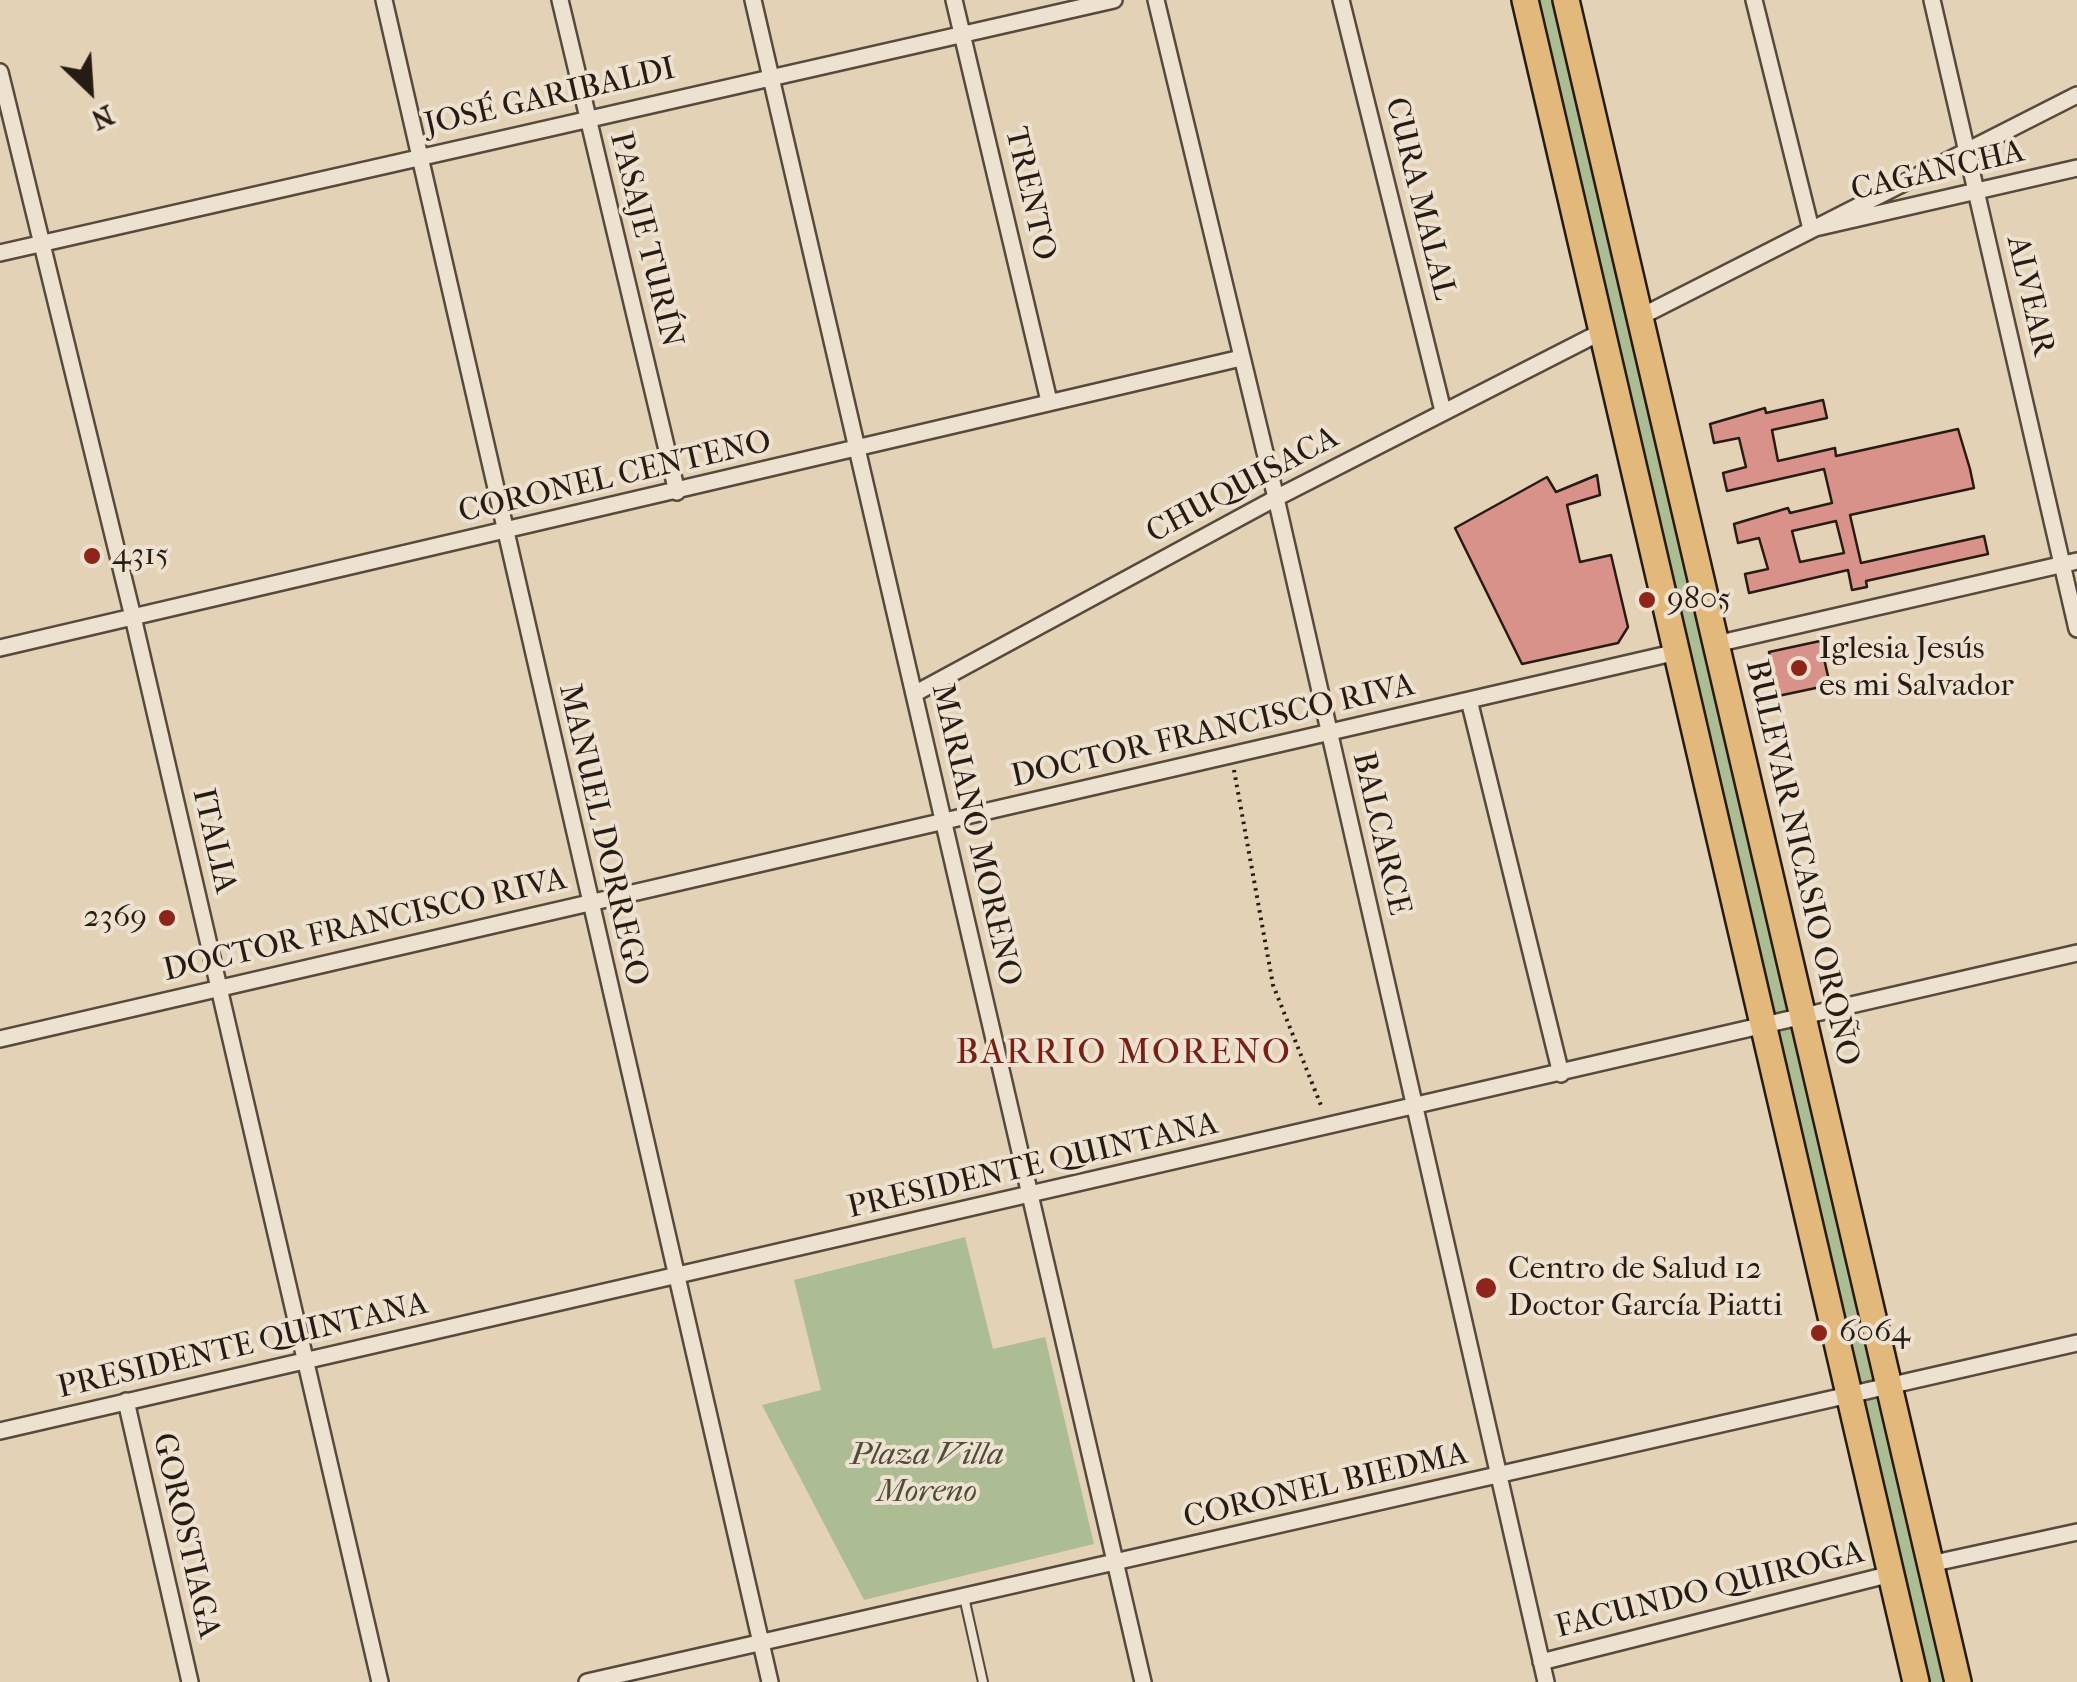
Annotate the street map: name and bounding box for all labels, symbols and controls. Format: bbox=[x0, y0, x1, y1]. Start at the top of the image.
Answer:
north arrow bbox=[40, 40, 140, 140]
street label: JOSÉ GARIBALDI bbox=[421, 50, 679, 146]
street label: CURA MALAL bbox=[1375, 94, 1463, 304]
text: N bbox=[86, 98, 119, 137]
street label: TRENTO bbox=[995, 124, 1063, 264]
street label: PASAJE TURÍN bbox=[600, 128, 690, 352]
street label: CAGANCHA bbox=[1848, 133, 2028, 211]
street label: ALVEAR bbox=[1997, 232, 2061, 360]
street label: CHUQUISACA bbox=[1140, 419, 1346, 553]
street label: CORONEL CENTENO bbox=[455, 423, 775, 533]
place label: 4315 bbox=[112, 537, 169, 575]
marker: 4315 bbox=[81, 545, 103, 567]
place label: 9805 bbox=[1667, 581, 1731, 619]
marker: 9805 bbox=[1636, 589, 1658, 611]
place label: Iglesia Jesús es mi Salvador bbox=[1819, 631, 2014, 706]
street label: BULEVAR NICASIO OROÑO bbox=[1736, 656, 1866, 1070]
marker: Iglesia Jesús es mi Salvador bbox=[1788, 657, 1810, 679]
street label: DOCTOR FRANCISCO RIVA bbox=[1008, 667, 1418, 797]
street label: MARIANO MORENO bbox=[922, 680, 1028, 990]
street label: MANUEL DORREGO bbox=[549, 681, 655, 989]
street label: BALCARCE bbox=[1343, 749, 1417, 919]
street label: ITALIA bbox=[182, 785, 244, 897]
street label: DOCTOR FRANCISCO RIVA bbox=[160, 861, 570, 991]
place label: 2369 bbox=[83, 899, 147, 937]
marker: 2369 bbox=[156, 907, 178, 929]
district label: BARRIO MORENO bbox=[956, 1033, 1292, 1075]
street label: PRESIDENTE QUINTANA bbox=[844, 1106, 1222, 1228]
place label: Centro de Salud 12 Doctor García Piatti bbox=[1508, 1251, 1783, 1326]
marker: Centro de Salud 12 Doctor García Piatti bbox=[1473, 1275, 1499, 1301]
street label: PRESIDENTE QUINTANA bbox=[54, 1286, 432, 1408]
place label: 6064 bbox=[1839, 1314, 1910, 1352]
marker: 6064 bbox=[1808, 1322, 1830, 1344]
street label: GOROSTIAGA bbox=[143, 1430, 227, 1642]
street label: CORONEL BIEDMA bbox=[1180, 1436, 1472, 1538]
park label: Plaza Villa Moreno bbox=[850, 1437, 1004, 1512]
street label: FACUNDO QUIROGA bbox=[1552, 1534, 1868, 1648]

